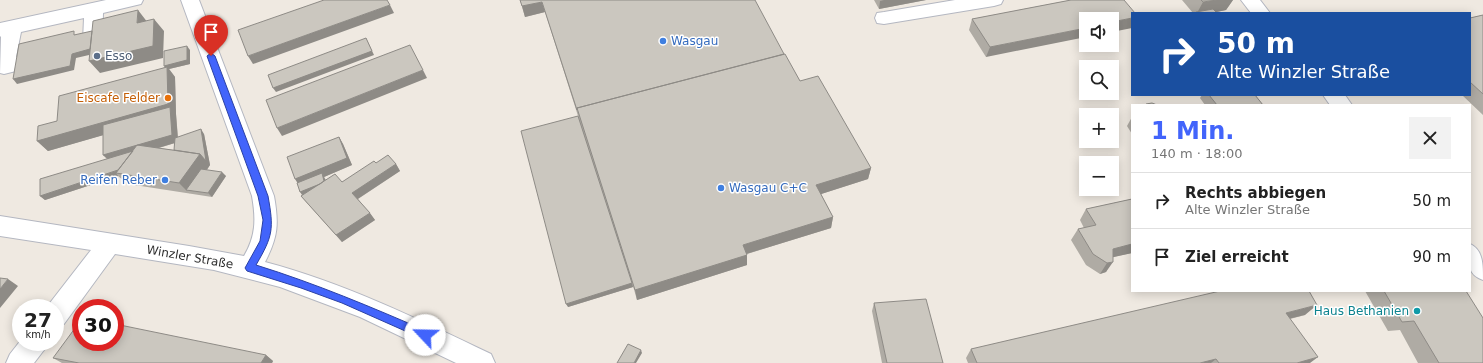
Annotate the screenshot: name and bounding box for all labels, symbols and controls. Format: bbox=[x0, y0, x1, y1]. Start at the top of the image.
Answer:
map controls bbox=[1079, 12, 1119, 196]
button: sound bbox=[1079, 12, 1119, 52]
pin bbox=[194, 15, 228, 56]
icon: arrive bbox=[200, 21, 222, 43]
text: 50 m bbox=[1217, 27, 1295, 60]
icon: right bbox=[1151, 28, 1203, 80]
place label: Wasgau bbox=[671, 34, 718, 48]
marker: Wasgau bbox=[658, 36, 668, 46]
place label: Esso bbox=[105, 49, 132, 63]
marker: Esso bbox=[92, 51, 102, 61]
button: search bbox=[1079, 60, 1119, 100]
text: Alte Winzler Straße bbox=[1217, 61, 1390, 82]
place label: Eiscafe Felder bbox=[77, 91, 160, 105]
marker: Eiscafe Felder bbox=[163, 93, 173, 103]
button: + bbox=[1079, 108, 1119, 148]
text: 1 Min. bbox=[1151, 117, 1234, 145]
button: close bbox=[1409, 117, 1451, 159]
text: 140 m · 18:00 bbox=[1151, 146, 1242, 161]
button: − bbox=[1079, 156, 1119, 196]
place label: Reifen Reber bbox=[80, 173, 157, 187]
marker: Reifen Reber bbox=[160, 175, 170, 185]
place label: Wasgau C+C bbox=[729, 181, 807, 195]
marker: Wasgau C+C bbox=[716, 183, 726, 193]
text: Rechts abbiegen bbox=[1185, 184, 1326, 202]
icon: right bbox=[1151, 190, 1173, 212]
text: 50 m bbox=[1413, 192, 1451, 210]
text: Alte Winzler Straße bbox=[1185, 202, 1310, 217]
street label: Winzler Straße bbox=[146, 242, 234, 272]
icon: arrive bbox=[1151, 246, 1173, 268]
text: Ziel erreicht bbox=[1185, 248, 1289, 266]
text: 90 m bbox=[1413, 248, 1451, 266]
speed limit sign: 30 bbox=[72, 299, 124, 351]
place label: Haus Bethanien bbox=[1314, 304, 1409, 318]
marker: Haus Bethanien bbox=[1412, 306, 1422, 316]
text: 27 bbox=[24, 308, 52, 332]
position arrow bbox=[404, 314, 446, 356]
text: km/h bbox=[25, 329, 51, 340]

